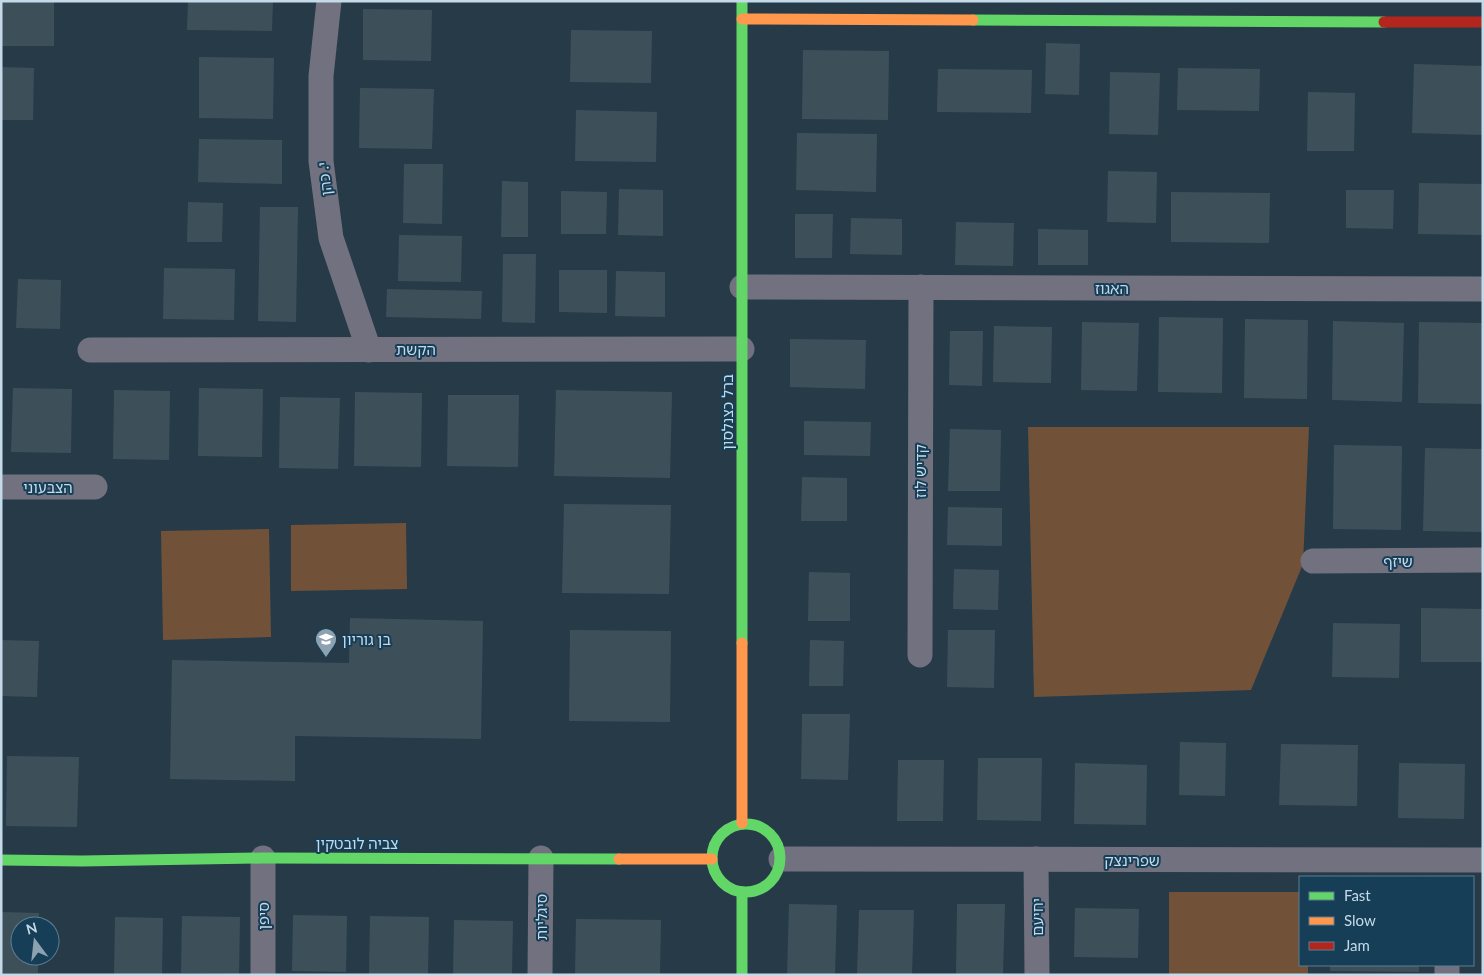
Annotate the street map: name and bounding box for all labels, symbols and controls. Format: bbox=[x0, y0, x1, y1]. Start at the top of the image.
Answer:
street label: י. כהן bbox=[313, 161, 335, 197]
street label: האגוז bbox=[1095, 279, 1129, 297]
street label: הקשת bbox=[396, 340, 436, 358]
street label: ברל כצנלסון bbox=[718, 374, 736, 450]
street label: קדיש לוז bbox=[911, 444, 929, 498]
street label: הצבעוני bbox=[23, 478, 73, 496]
street label: שיזף bbox=[1383, 552, 1413, 570]
school or university icon: בן גוריון bbox=[314, 627, 338, 658]
place label: בן גוריון bbox=[342, 630, 391, 648]
street label: צביה לובטקין bbox=[316, 834, 398, 852]
street label: שפרינצק bbox=[1104, 851, 1160, 869]
legend bbox=[1299, 876, 1474, 966]
text: Fast bbox=[1344, 886, 1371, 904]
street label: סיגליות bbox=[532, 894, 550, 940]
street label: יחיעם bbox=[1028, 898, 1046, 936]
street label: סיפן bbox=[254, 902, 272, 930]
text: Slow bbox=[1344, 911, 1376, 929]
north arrow bbox=[10, 916, 60, 966]
text: N bbox=[24, 918, 39, 938]
text: Jam bbox=[1344, 936, 1370, 954]

